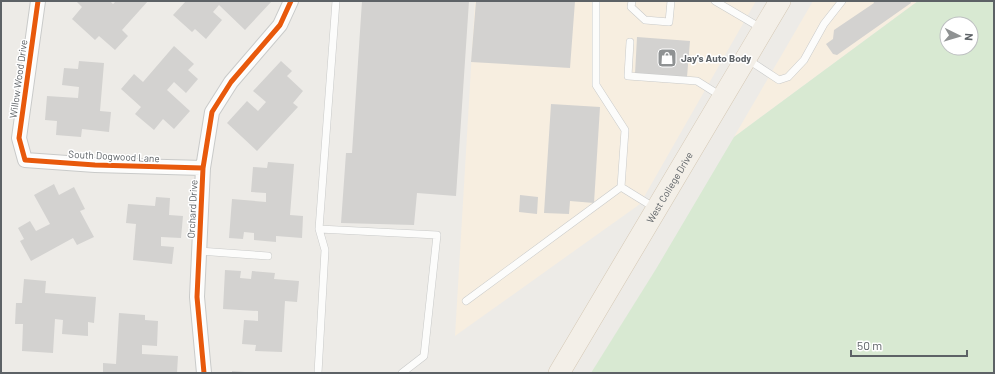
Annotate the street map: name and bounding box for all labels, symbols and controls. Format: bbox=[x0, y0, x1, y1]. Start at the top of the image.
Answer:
north arrow bbox=[939, 16, 979, 56]
text: N bbox=[963, 33, 976, 41]
street label: Willow Wood Drive bbox=[7, 39, 29, 119]
shop icon: Jay's Auto Body bbox=[656, 47, 678, 69]
place label: Jay's Auto Body bbox=[681, 52, 751, 64]
street label: South Dogwood Lane bbox=[68, 148, 160, 164]
street label: West College Drive bbox=[644, 150, 695, 225]
street label: Orchard Drive bbox=[184, 179, 200, 239]
scale bar bbox=[851, 332, 967, 358]
text: 50 m bbox=[857, 338, 882, 352]

